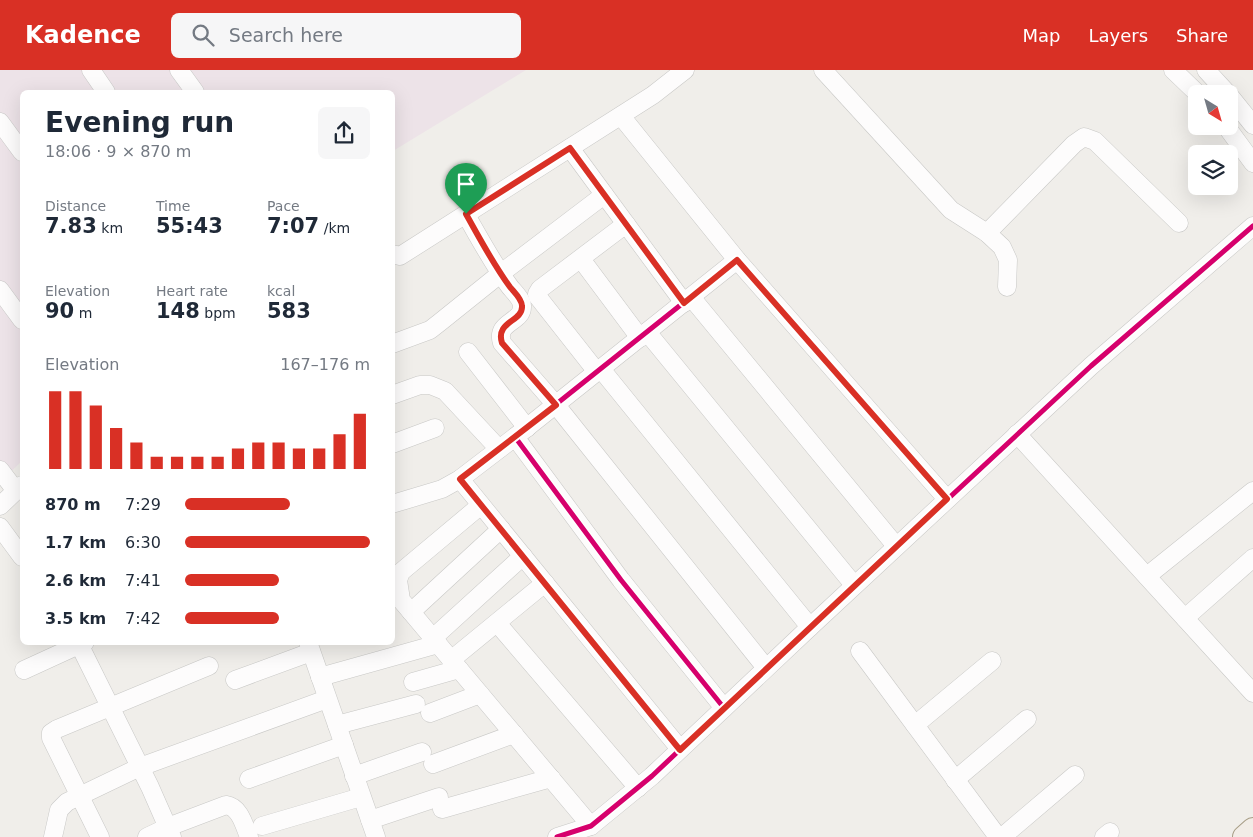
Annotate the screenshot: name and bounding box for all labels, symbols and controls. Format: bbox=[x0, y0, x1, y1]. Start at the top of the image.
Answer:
search box bbox=[171, 13, 521, 58]
text: Kadence bbox=[25, 21, 141, 49]
icon: search bbox=[189, 21, 217, 49]
text: Search here bbox=[229, 24, 343, 46]
text: Map bbox=[1022, 25, 1060, 46]
text: Layers bbox=[1088, 25, 1148, 46]
text: Share bbox=[1176, 25, 1228, 46]
north arrow bbox=[1188, 85, 1238, 135]
map controls bbox=[1188, 85, 1238, 195]
text: Evening run bbox=[45, 106, 234, 139]
button: share bbox=[318, 107, 370, 159]
text: 18:06 · 9 × 870 m bbox=[45, 142, 191, 161]
button: layers bbox=[1188, 145, 1238, 195]
pin bbox=[445, 163, 487, 214]
icon: arrive bbox=[452, 170, 480, 198]
text: Distance bbox=[45, 198, 106, 214]
text: Time bbox=[156, 198, 190, 214]
text: Pace bbox=[267, 198, 300, 214]
text: 7.83 bbox=[45, 214, 97, 238]
text: 55:43 bbox=[156, 214, 223, 238]
text: 7:07 bbox=[267, 214, 319, 238]
text: km bbox=[97, 220, 123, 236]
text: /km bbox=[319, 220, 350, 236]
text: Elevation bbox=[45, 283, 110, 299]
text: Heart rate bbox=[156, 283, 228, 299]
text: kcal bbox=[267, 283, 295, 299]
text: 90 bbox=[45, 299, 74, 323]
text: 148 bbox=[156, 299, 200, 323]
text: 583 bbox=[267, 299, 311, 323]
text: m bbox=[74, 305, 92, 321]
text: bpm bbox=[200, 305, 236, 321]
text: Elevation bbox=[45, 355, 119, 374]
text: 167–176 m bbox=[280, 355, 370, 374]
text: 870 m bbox=[45, 495, 101, 514]
text: 7:29 bbox=[125, 495, 161, 514]
text: 1.7 km bbox=[45, 533, 106, 552]
text: 6:30 bbox=[125, 533, 161, 552]
text: 2.6 km bbox=[45, 571, 106, 590]
text: 7:41 bbox=[125, 571, 161, 590]
text: 3.5 km bbox=[45, 609, 106, 628]
text: 7:42 bbox=[125, 609, 161, 628]

